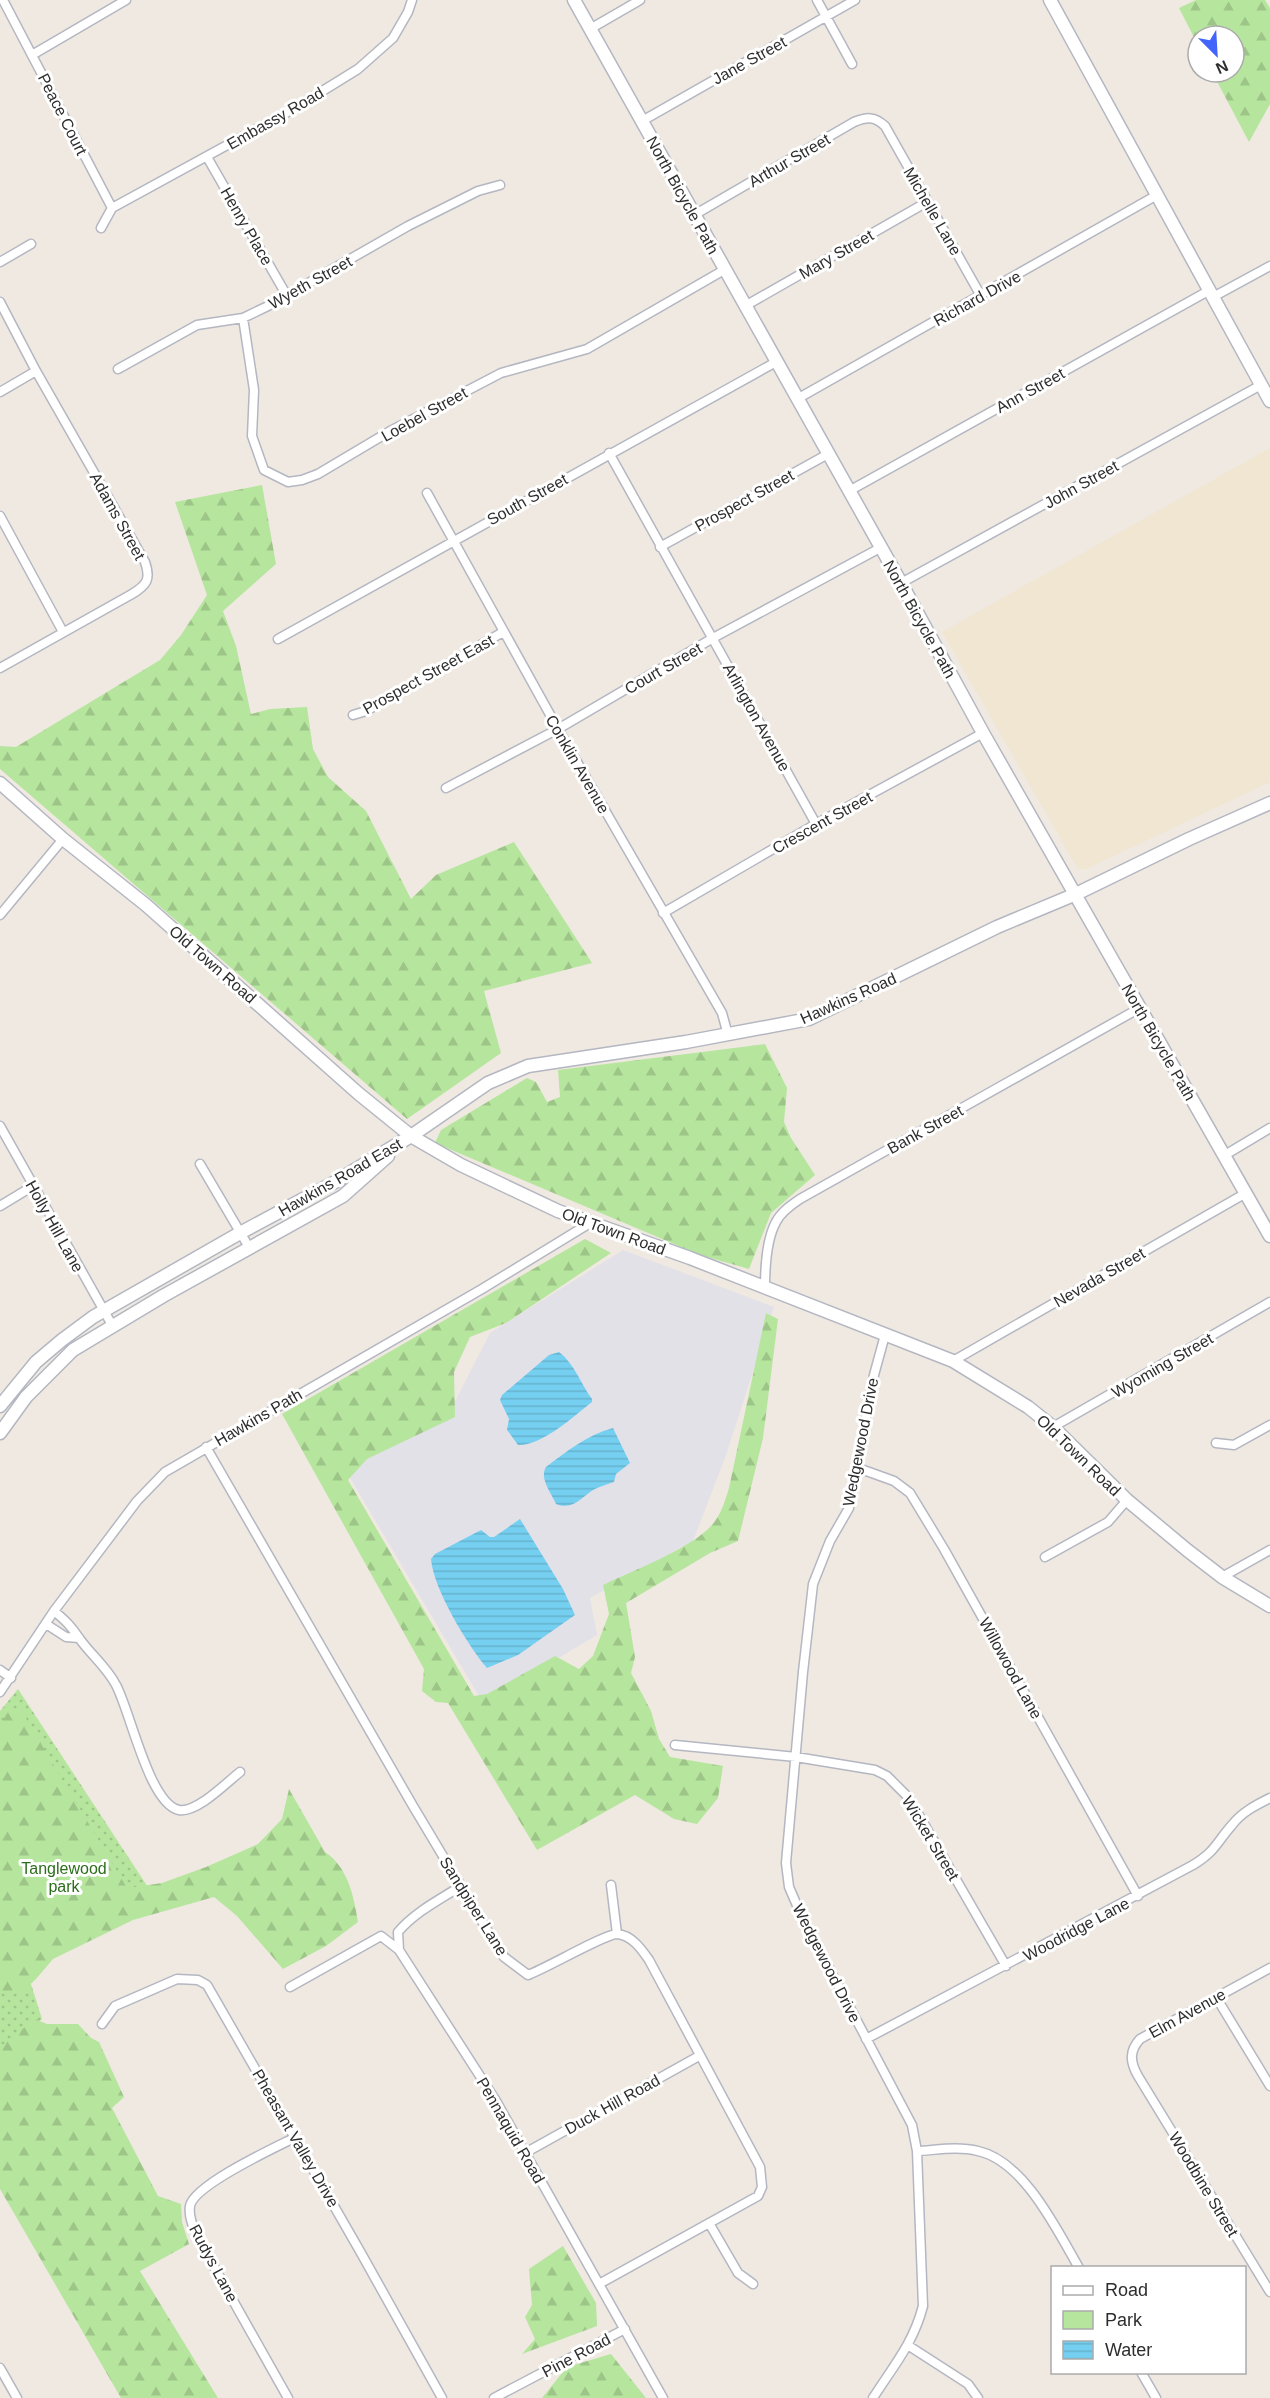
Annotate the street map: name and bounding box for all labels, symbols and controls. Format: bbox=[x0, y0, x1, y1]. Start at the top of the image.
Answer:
north arrow bbox=[1186, 24, 1246, 84]
street label: Jane Street bbox=[709, 33, 790, 88]
text: N bbox=[1213, 57, 1231, 77]
street label: Peace Court bbox=[35, 71, 91, 158]
street label: Embassy Road bbox=[224, 84, 326, 153]
street label: Arthur Street bbox=[746, 130, 833, 190]
street label: North Bicycle Path bbox=[643, 134, 722, 257]
street label: Michelle Lane bbox=[901, 164, 965, 258]
street label: Henry Place bbox=[217, 184, 276, 268]
street label: Mary Street bbox=[796, 226, 877, 282]
street label: Wyeth Street bbox=[266, 252, 355, 312]
street label: Richard Drive bbox=[931, 267, 1024, 329]
street label: Ann Street bbox=[993, 364, 1068, 416]
street label: Loebel Street bbox=[378, 384, 470, 445]
street label: John Street bbox=[1041, 457, 1122, 512]
street label: Prospect Street bbox=[692, 466, 797, 535]
street label: Adams Street bbox=[87, 470, 149, 563]
street label: South Street bbox=[484, 470, 571, 528]
street label: North Bicycle Path bbox=[880, 558, 959, 681]
street label: Prospect Street East bbox=[360, 631, 497, 717]
street label: Court Street bbox=[622, 639, 705, 697]
street label: Arlington Avenue bbox=[720, 660, 793, 774]
street label: Conklin Avenue bbox=[542, 712, 613, 817]
street label: Crescent Street bbox=[770, 788, 875, 857]
street label: Old Town Road bbox=[166, 922, 259, 1007]
street label: Hawkins Road bbox=[798, 970, 899, 1027]
street label: North Bicycle Path bbox=[1118, 981, 1199, 1103]
street label: Bank Street bbox=[885, 1101, 966, 1157]
street label: Hawkins Road East bbox=[276, 1135, 405, 1220]
street label: Holly Hill Lane bbox=[22, 1177, 87, 1275]
street label: Old Town Road bbox=[560, 1205, 668, 1258]
street label: Nevada Street bbox=[1051, 1244, 1148, 1310]
street label: Wyoming Street bbox=[1109, 1329, 1216, 1401]
street label: Wedgewood Drive bbox=[840, 1376, 881, 1508]
street label: Hawkins Path bbox=[212, 1386, 305, 1449]
street label: Old Town Road bbox=[1034, 1411, 1124, 1499]
street label: Willowood Lane bbox=[976, 1615, 1045, 1722]
street label: Wicket Street bbox=[899, 1793, 963, 1884]
street label: Sandpiper Lane bbox=[436, 1854, 511, 1959]
park label: Tanglewood park bbox=[21, 1860, 107, 1895]
street label: Woodridge Lane bbox=[1021, 1894, 1132, 1964]
street label: Wedgewood Drive bbox=[789, 1901, 864, 2025]
street label: Elm Avenue bbox=[1146, 1985, 1229, 2041]
street label: Pheasant Valley Drive bbox=[249, 2066, 342, 2210]
street label: Duck Hill Road bbox=[562, 2071, 663, 2138]
street label: Pennaquid Road bbox=[473, 2074, 548, 2186]
street label: Woodbine Street bbox=[1166, 2129, 1242, 2240]
street label: Rudys Lane bbox=[186, 2222, 241, 2305]
legend bbox=[1051, 2266, 1246, 2374]
text: Road bbox=[1105, 2280, 1148, 2300]
text: Park bbox=[1105, 2310, 1143, 2330]
street label: Pine Road bbox=[539, 2330, 613, 2380]
text: Water bbox=[1105, 2340, 1152, 2360]

